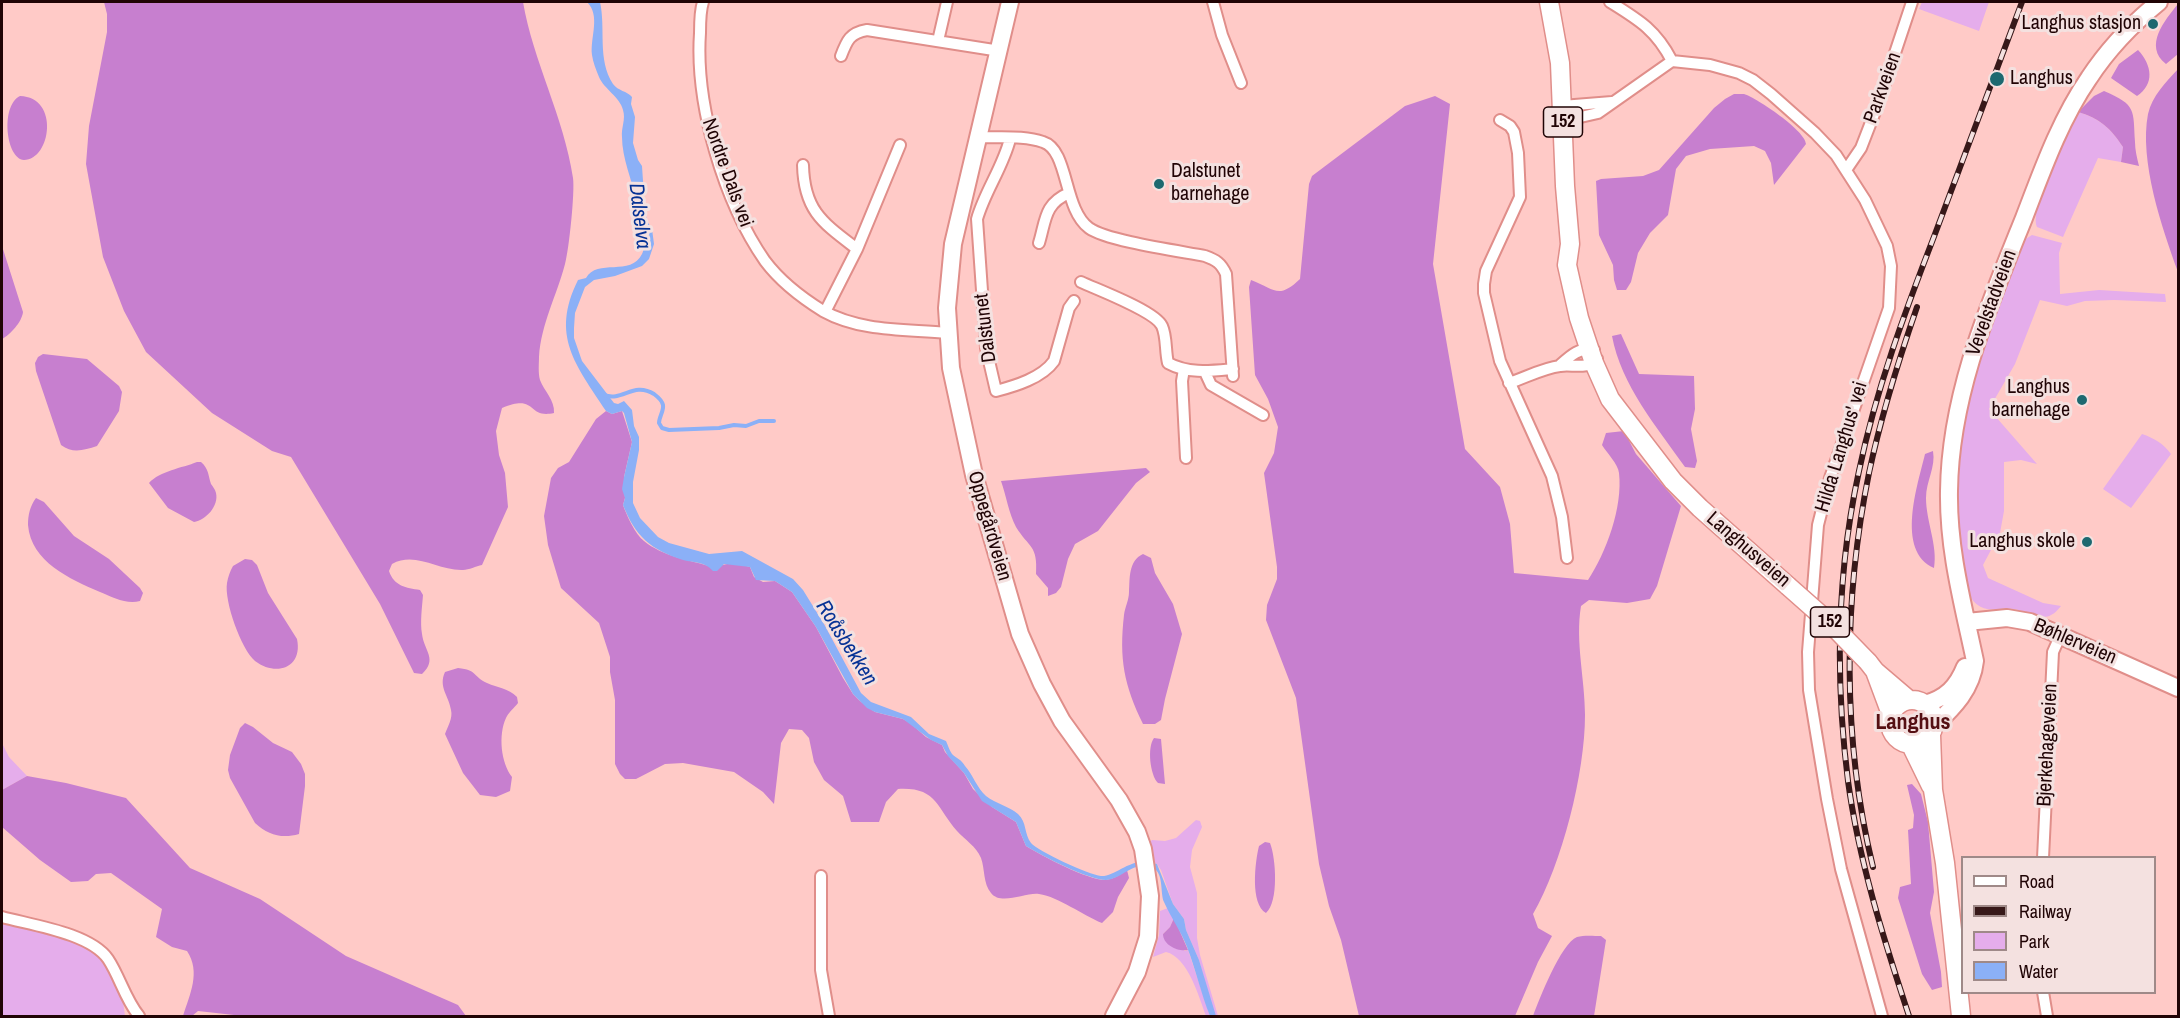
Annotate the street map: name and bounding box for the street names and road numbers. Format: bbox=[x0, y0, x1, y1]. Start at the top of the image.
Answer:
street label: Parkveien bbox=[1859, 49, 1907, 127]
road number: 152 bbox=[1544, 107, 1582, 137]
street label: Nordre Dals vei bbox=[696, 115, 758, 231]
street label: Vevelstadveien bbox=[1962, 247, 2022, 359]
street label: Dalstunet bbox=[970, 292, 1002, 364]
street label: Hilda Langhus' vei bbox=[1811, 379, 1873, 515]
street label: Oppegårdveien bbox=[962, 468, 1016, 584]
street label: Langhusveien bbox=[1701, 507, 1795, 593]
road number: 152 bbox=[1810, 607, 1850, 637]
street label: Bøhlerveien bbox=[2030, 614, 2120, 670]
street label: Bjerkehageveien bbox=[2033, 683, 2063, 807]

